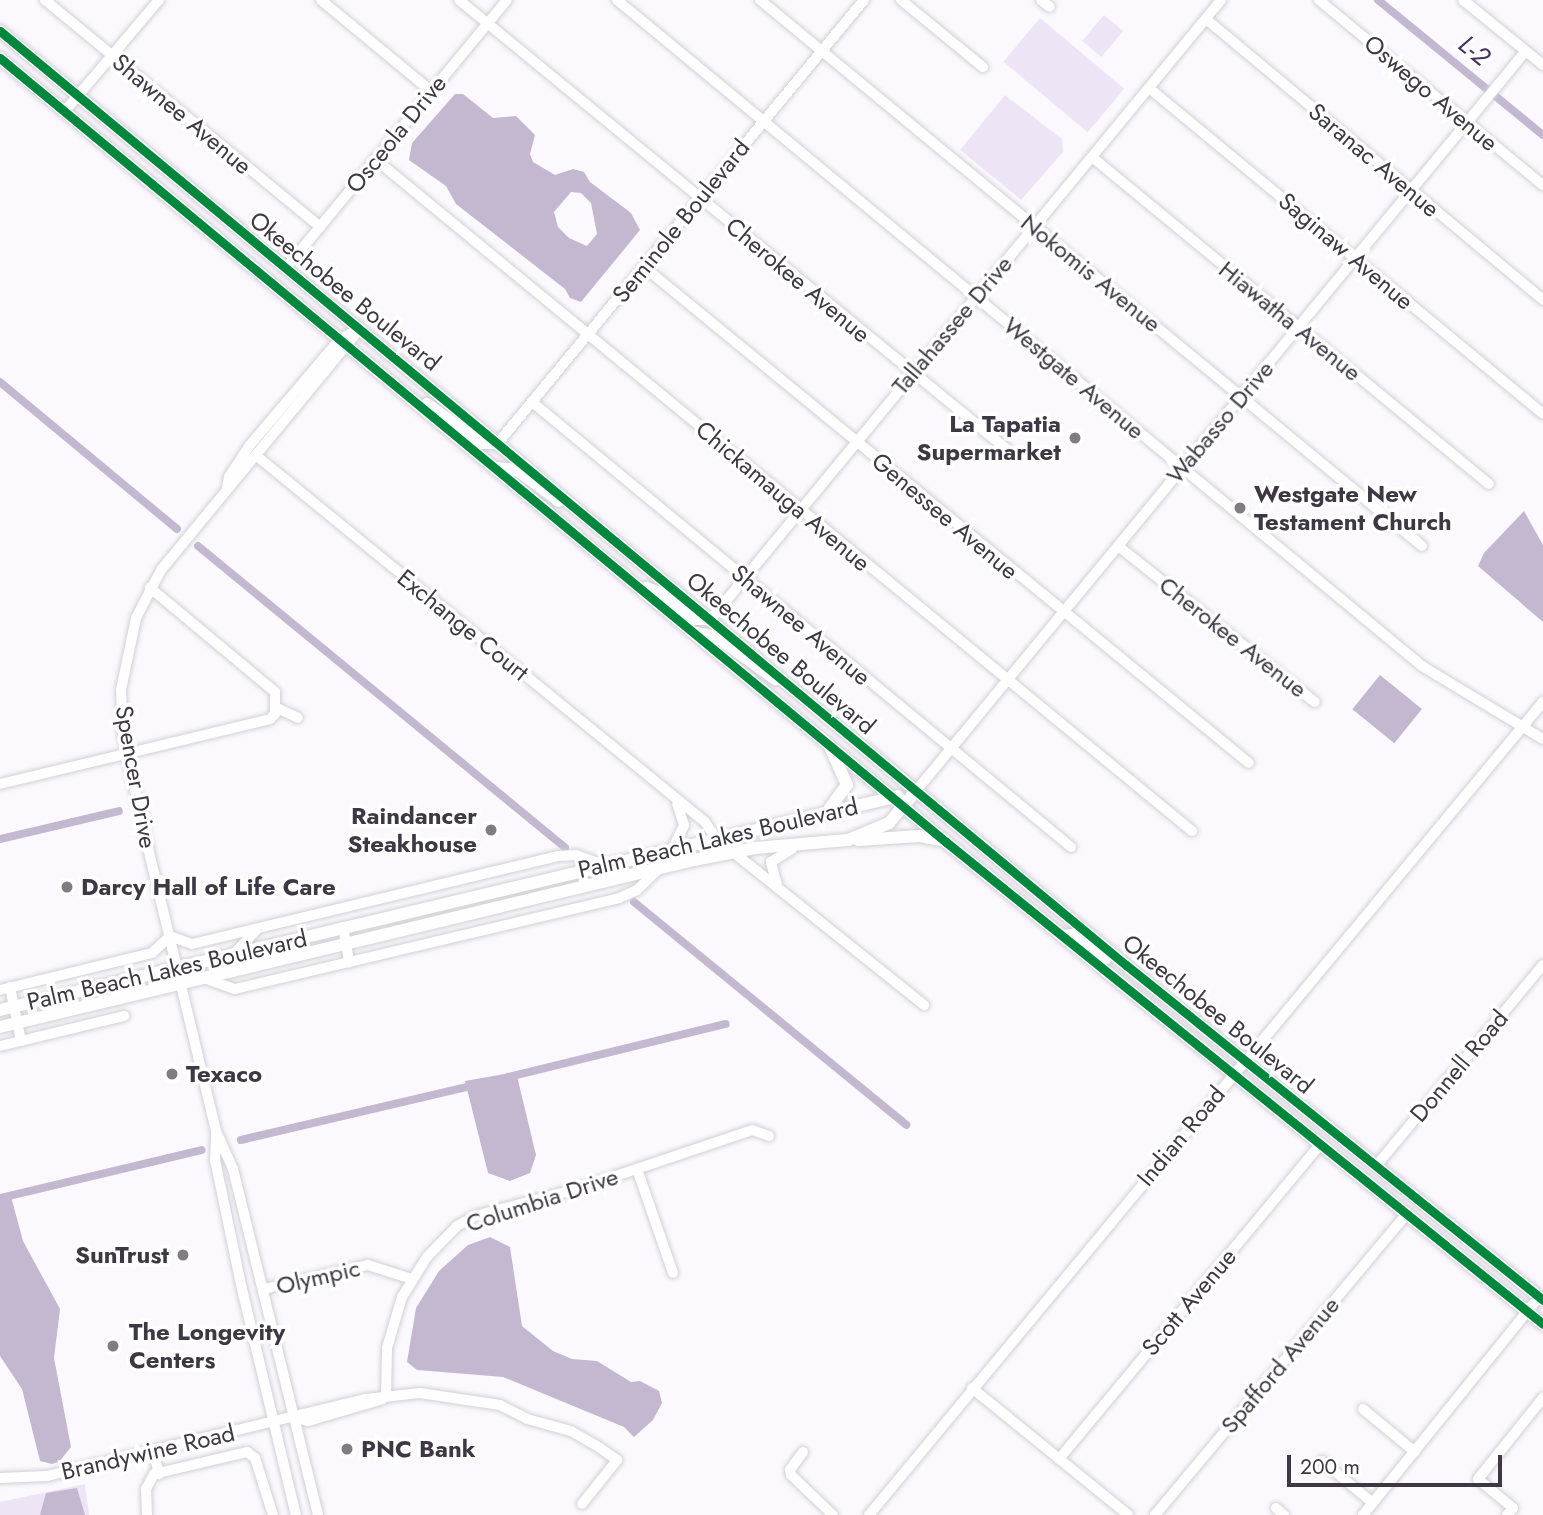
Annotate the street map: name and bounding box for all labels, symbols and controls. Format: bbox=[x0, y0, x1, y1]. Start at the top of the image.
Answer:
street label: Oswego Avenue bbox=[1358, 29, 1504, 157]
water label: L-2 bbox=[1452, 29, 1496, 73]
street label: Shawnee Avenue bbox=[107, 47, 257, 181]
street label: Osceola Drive bbox=[340, 69, 452, 199]
street label: Saranac Avenue bbox=[1303, 97, 1445, 223]
street label: Seminole Boulevard bbox=[606, 133, 756, 309]
street label: Saginaw Avenue bbox=[1273, 186, 1419, 316]
street label: Okeechobee Boulevard bbox=[244, 205, 446, 377]
street label: Nokomis Avenue bbox=[1015, 208, 1167, 338]
street label: Cherokee Avenue bbox=[720, 211, 876, 349]
street label: Tallahassee Drive bbox=[886, 250, 1018, 400]
street label: Hiawatha Avenue bbox=[1213, 255, 1367, 387]
street label: Westgate Avenue bbox=[998, 311, 1150, 445]
street label: Wabasso Drive bbox=[1160, 355, 1280, 489]
place label: La Tapatia Supermarket bbox=[916, 410, 1061, 466]
street label: Chickamauga Avenue bbox=[690, 415, 876, 577]
marker: La Tapatia Supermarket bbox=[1067, 430, 1083, 446]
street label: Genessee Avenue bbox=[866, 446, 1024, 586]
place label: Westgate New Testament Church bbox=[1254, 480, 1452, 536]
marker: Westgate New Testament Church bbox=[1232, 500, 1248, 516]
street label: Shawnee Avenue bbox=[726, 558, 876, 692]
street label: Exchange Court bbox=[392, 563, 534, 687]
street label: Okeechobee Boulevard bbox=[681, 566, 881, 740]
street label: Cherokee Avenue bbox=[1154, 570, 1312, 704]
street label: Spencer Drive bbox=[109, 703, 163, 851]
street label: Palm Beach Lakes Boulevard bbox=[575, 792, 861, 884]
place label: Raindancer Steakhouse bbox=[348, 802, 477, 858]
marker: Raindancer Steakhouse bbox=[483, 822, 499, 838]
place label: Darcy Hall of Life Care bbox=[81, 873, 336, 901]
marker: Darcy Hall of Life Care bbox=[59, 879, 75, 895]
street label: Palm Beach Lakes Boulevard bbox=[24, 924, 310, 1016]
street label: Okeechobee Boulevard bbox=[1117, 928, 1319, 1100]
street label: Donnell Road bbox=[1404, 1004, 1514, 1128]
place label: Texaco bbox=[186, 1060, 262, 1088]
marker: Texaco bbox=[164, 1066, 180, 1082]
street label: Indian Road bbox=[1131, 1080, 1231, 1192]
street label: Columbia Drive bbox=[462, 1162, 622, 1238]
place label: SunTrust bbox=[75, 1241, 169, 1269]
street label: Scott Avenue bbox=[1136, 1242, 1242, 1362]
marker: SunTrust bbox=[175, 1247, 191, 1263]
street label: Olympic bbox=[273, 1253, 363, 1301]
street label: Spafford Avenue bbox=[1215, 1291, 1345, 1439]
place label: The Longevity Centers bbox=[129, 1318, 285, 1374]
marker: The Longevity Centers bbox=[103, 1336, 123, 1356]
street label: Brandywine Road bbox=[58, 1418, 238, 1486]
place label: PNC Bank bbox=[361, 1435, 476, 1463]
marker: PNC Bank bbox=[339, 1441, 355, 1457]
scale bar bbox=[1291, 1442, 1506, 1486]
text: 200 m bbox=[1300, 1452, 1360, 1482]

